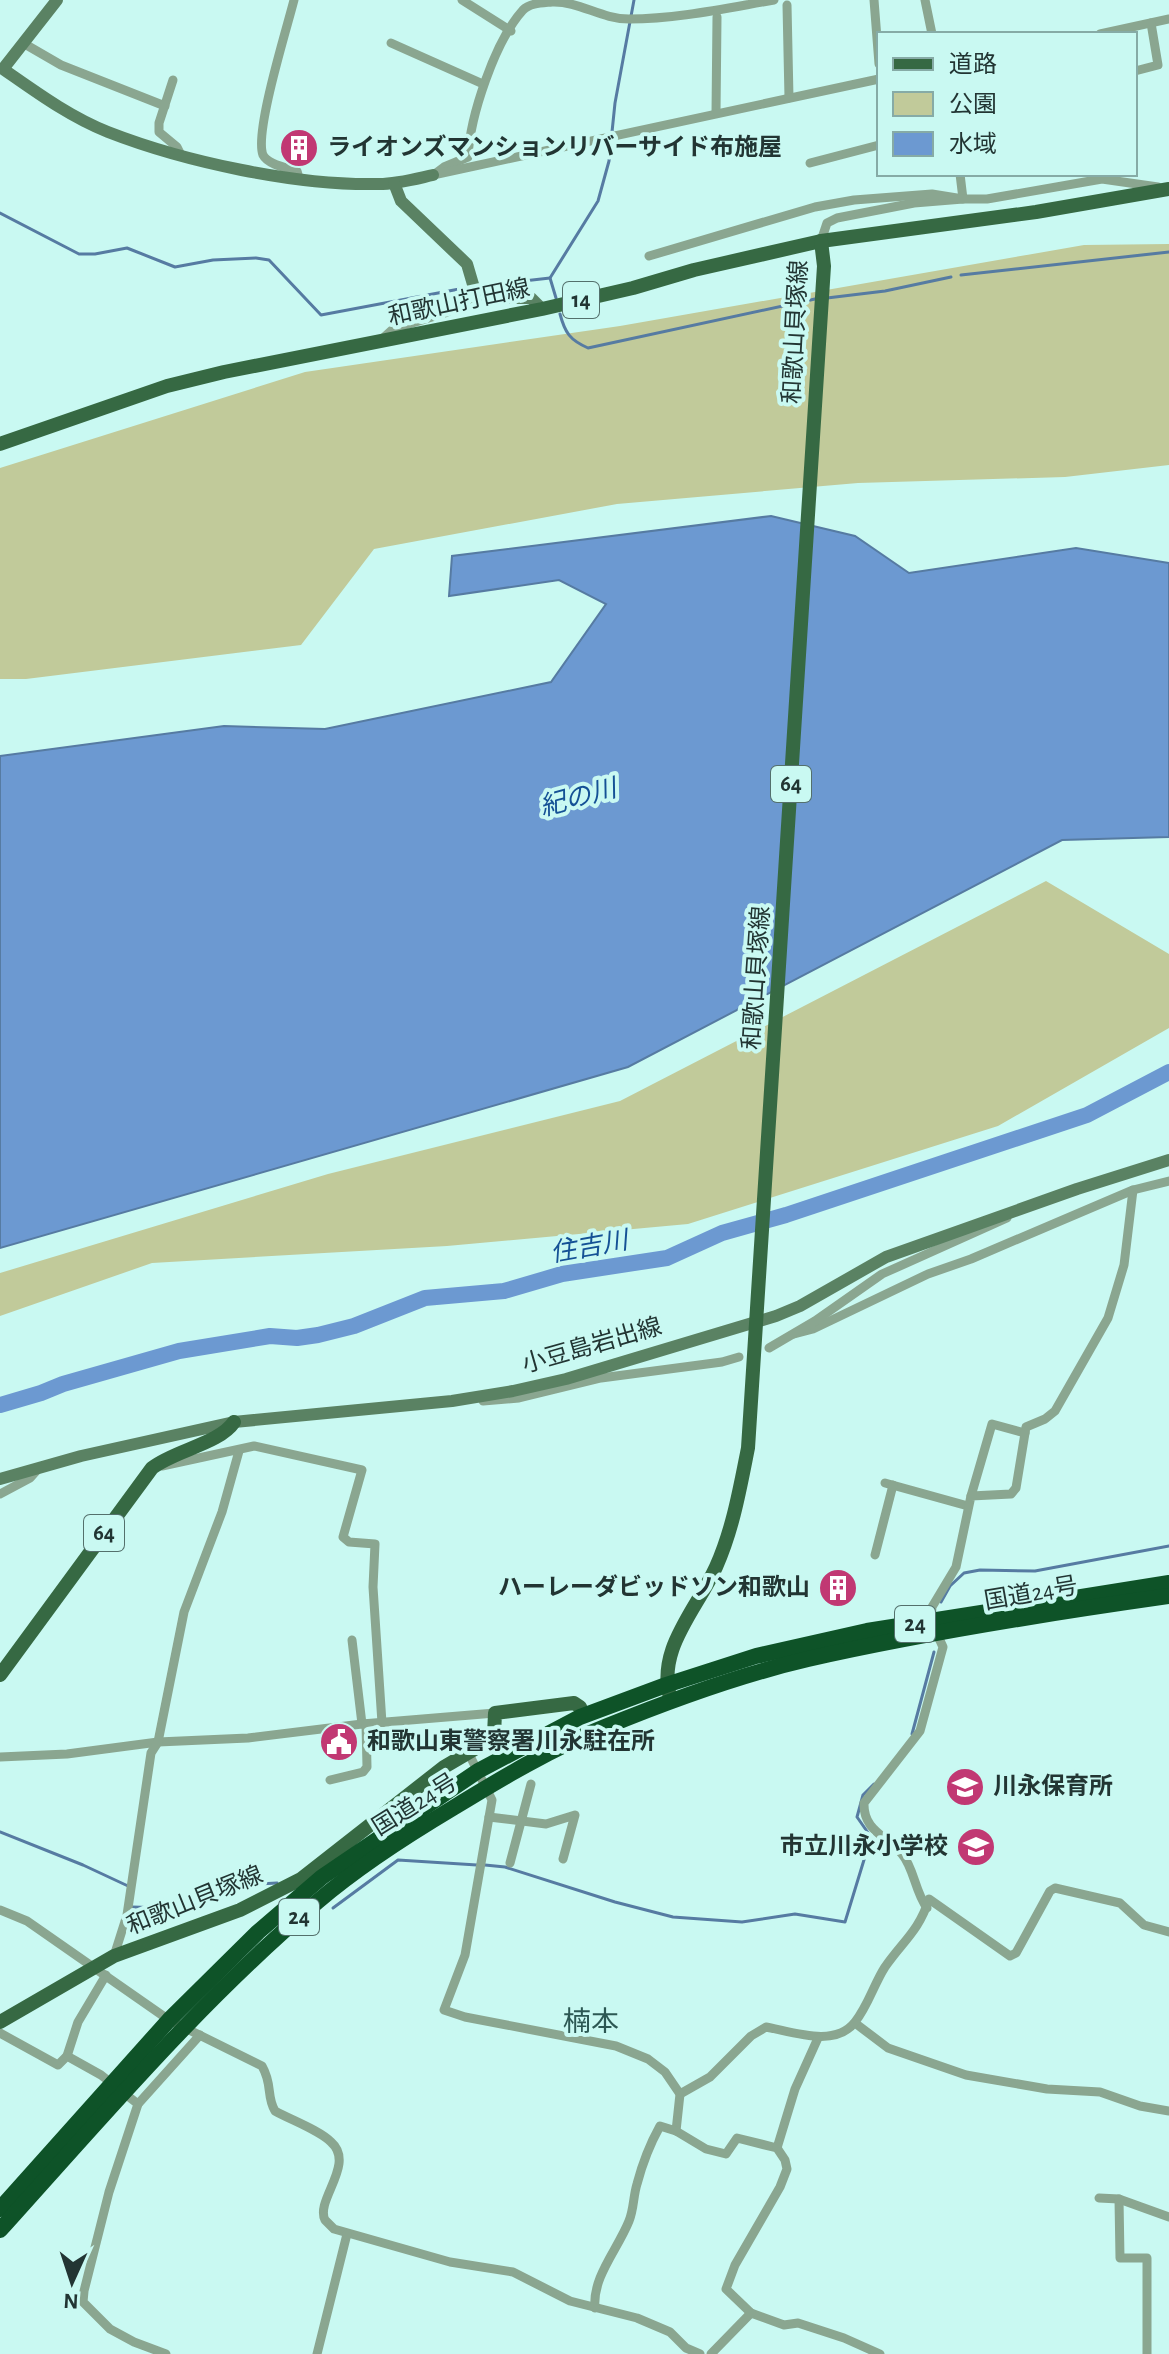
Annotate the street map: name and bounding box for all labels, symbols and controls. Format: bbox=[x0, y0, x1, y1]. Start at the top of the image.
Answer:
legend bbox=[877, 32, 1137, 176]
text: 道路 bbox=[949, 51, 997, 77]
text: 公園 bbox=[949, 92, 997, 117]
building icon: ライオンズマンションリバーサイド布施屋 bbox=[278, 127, 320, 169]
text: 水域 bbox=[949, 131, 997, 157]
place label: ライオンズマンションリバーサイド布施屋 bbox=[327, 134, 782, 160]
street label: 和歌山貝塚線 bbox=[778, 259, 812, 405]
street label: 和歌山打田線 bbox=[386, 274, 532, 330]
road number: 14 bbox=[563, 282, 599, 318]
road number: 64 bbox=[771, 766, 811, 802]
water label: 紀の川 bbox=[537, 774, 622, 821]
street label: 和歌山貝塚線 bbox=[738, 905, 774, 1051]
water label: 住吉川 bbox=[548, 1226, 633, 1267]
street label: 小豆島岩出線 bbox=[519, 1313, 665, 1377]
road number: 64 bbox=[84, 1515, 124, 1551]
building icon: ハーレーダビッドソン和歌山 bbox=[817, 1567, 859, 1609]
street label: 国道24号 bbox=[982, 1572, 1080, 1614]
place label: ハーレーダビッドソン和歌山 bbox=[498, 1574, 810, 1600]
road number: 24 bbox=[895, 1606, 935, 1642]
public building icon: 和歌山東警察署川永駐在所 bbox=[318, 1721, 360, 1763]
place label: 和歌山東警察署川永駐在所 bbox=[367, 1728, 655, 1754]
school or university icon: 川永保育所 bbox=[944, 1766, 986, 1808]
street label: 国道24号 bbox=[368, 1768, 461, 1840]
place label: 川永保育所 bbox=[993, 1773, 1113, 1799]
school or university icon: 市立川永小学校 bbox=[955, 1826, 997, 1868]
place label: 市立川永小学校 bbox=[780, 1833, 948, 1859]
street label: 和歌山貝塚線 bbox=[123, 1861, 266, 1939]
road number: 24 bbox=[279, 1899, 319, 1935]
district label: 楠本 bbox=[563, 2007, 619, 2037]
north arrow bbox=[32, 2242, 112, 2322]
text: N bbox=[63, 2290, 79, 2312]

